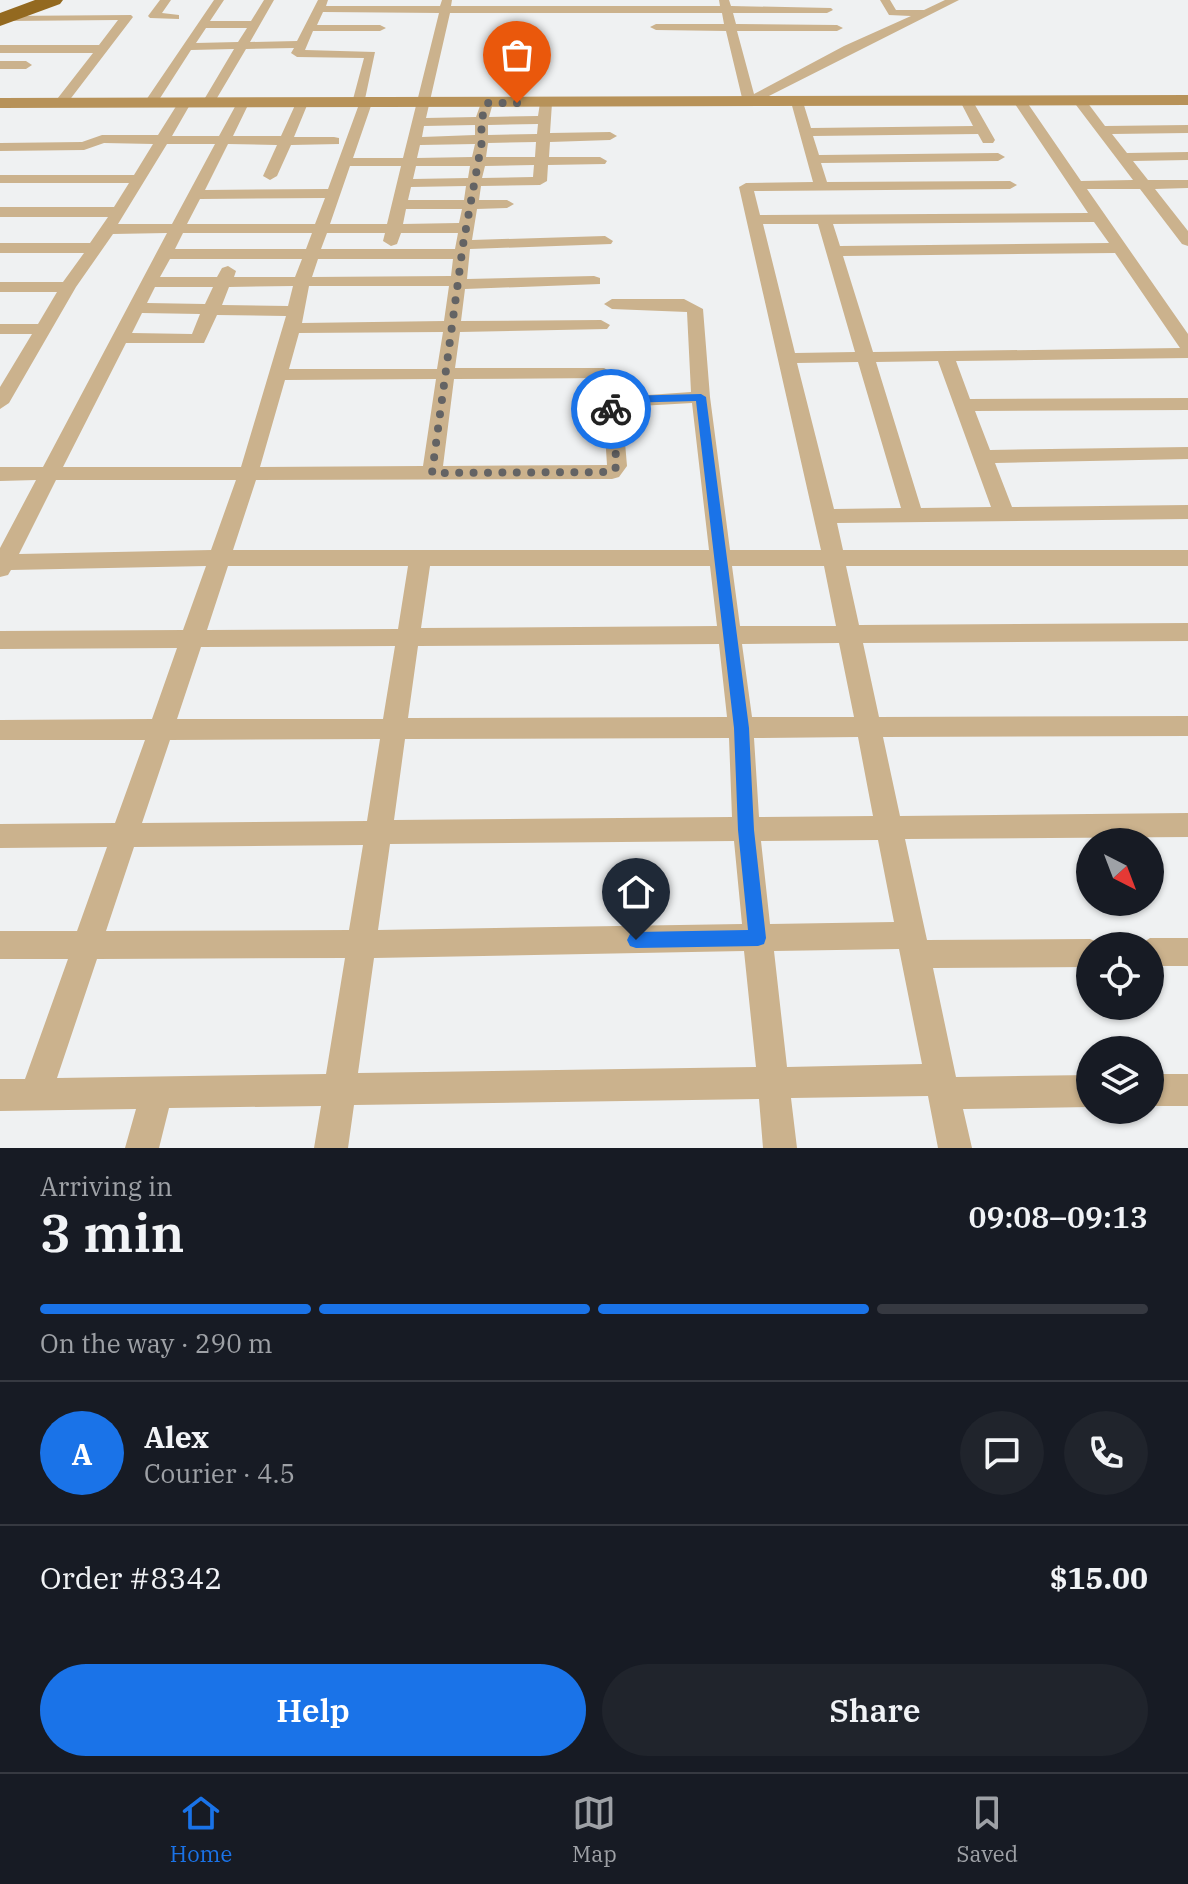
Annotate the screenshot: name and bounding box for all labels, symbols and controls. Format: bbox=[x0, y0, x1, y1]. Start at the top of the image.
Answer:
pin bbox=[483, 21, 551, 103]
icon: bag bbox=[495, 33, 539, 77]
courier bbox=[571, 369, 651, 449]
icon: bike bbox=[589, 387, 633, 431]
north arrow bbox=[1076, 828, 1164, 916]
map controls bbox=[1076, 828, 1164, 1124]
pin bbox=[602, 858, 670, 940]
icon: home bbox=[614, 870, 658, 914]
button: locate bbox=[1076, 932, 1164, 1020]
button: layers bbox=[1076, 1036, 1164, 1124]
text: Arriving in bbox=[40, 1169, 173, 1203]
text: 09:08–09:13 bbox=[968, 1197, 1148, 1236]
text: 3 min bbox=[40, 1199, 185, 1266]
text: On the way · 290 m bbox=[40, 1326, 273, 1360]
button: chat bbox=[960, 1411, 1044, 1495]
button: phone bbox=[1064, 1411, 1148, 1495]
text: Alex bbox=[144, 1417, 209, 1456]
text: A bbox=[72, 1434, 92, 1473]
text: Courier · 4.5 bbox=[144, 1456, 295, 1490]
text: Order #8342 bbox=[40, 1558, 222, 1597]
text: $15.00 bbox=[1050, 1558, 1148, 1597]
button: Help bbox=[40, 1664, 586, 1756]
button: Share bbox=[602, 1664, 1148, 1756]
tab: Home bbox=[170, 1791, 232, 1868]
tab: Map bbox=[572, 1791, 617, 1868]
tab: Saved bbox=[957, 1791, 1018, 1868]

